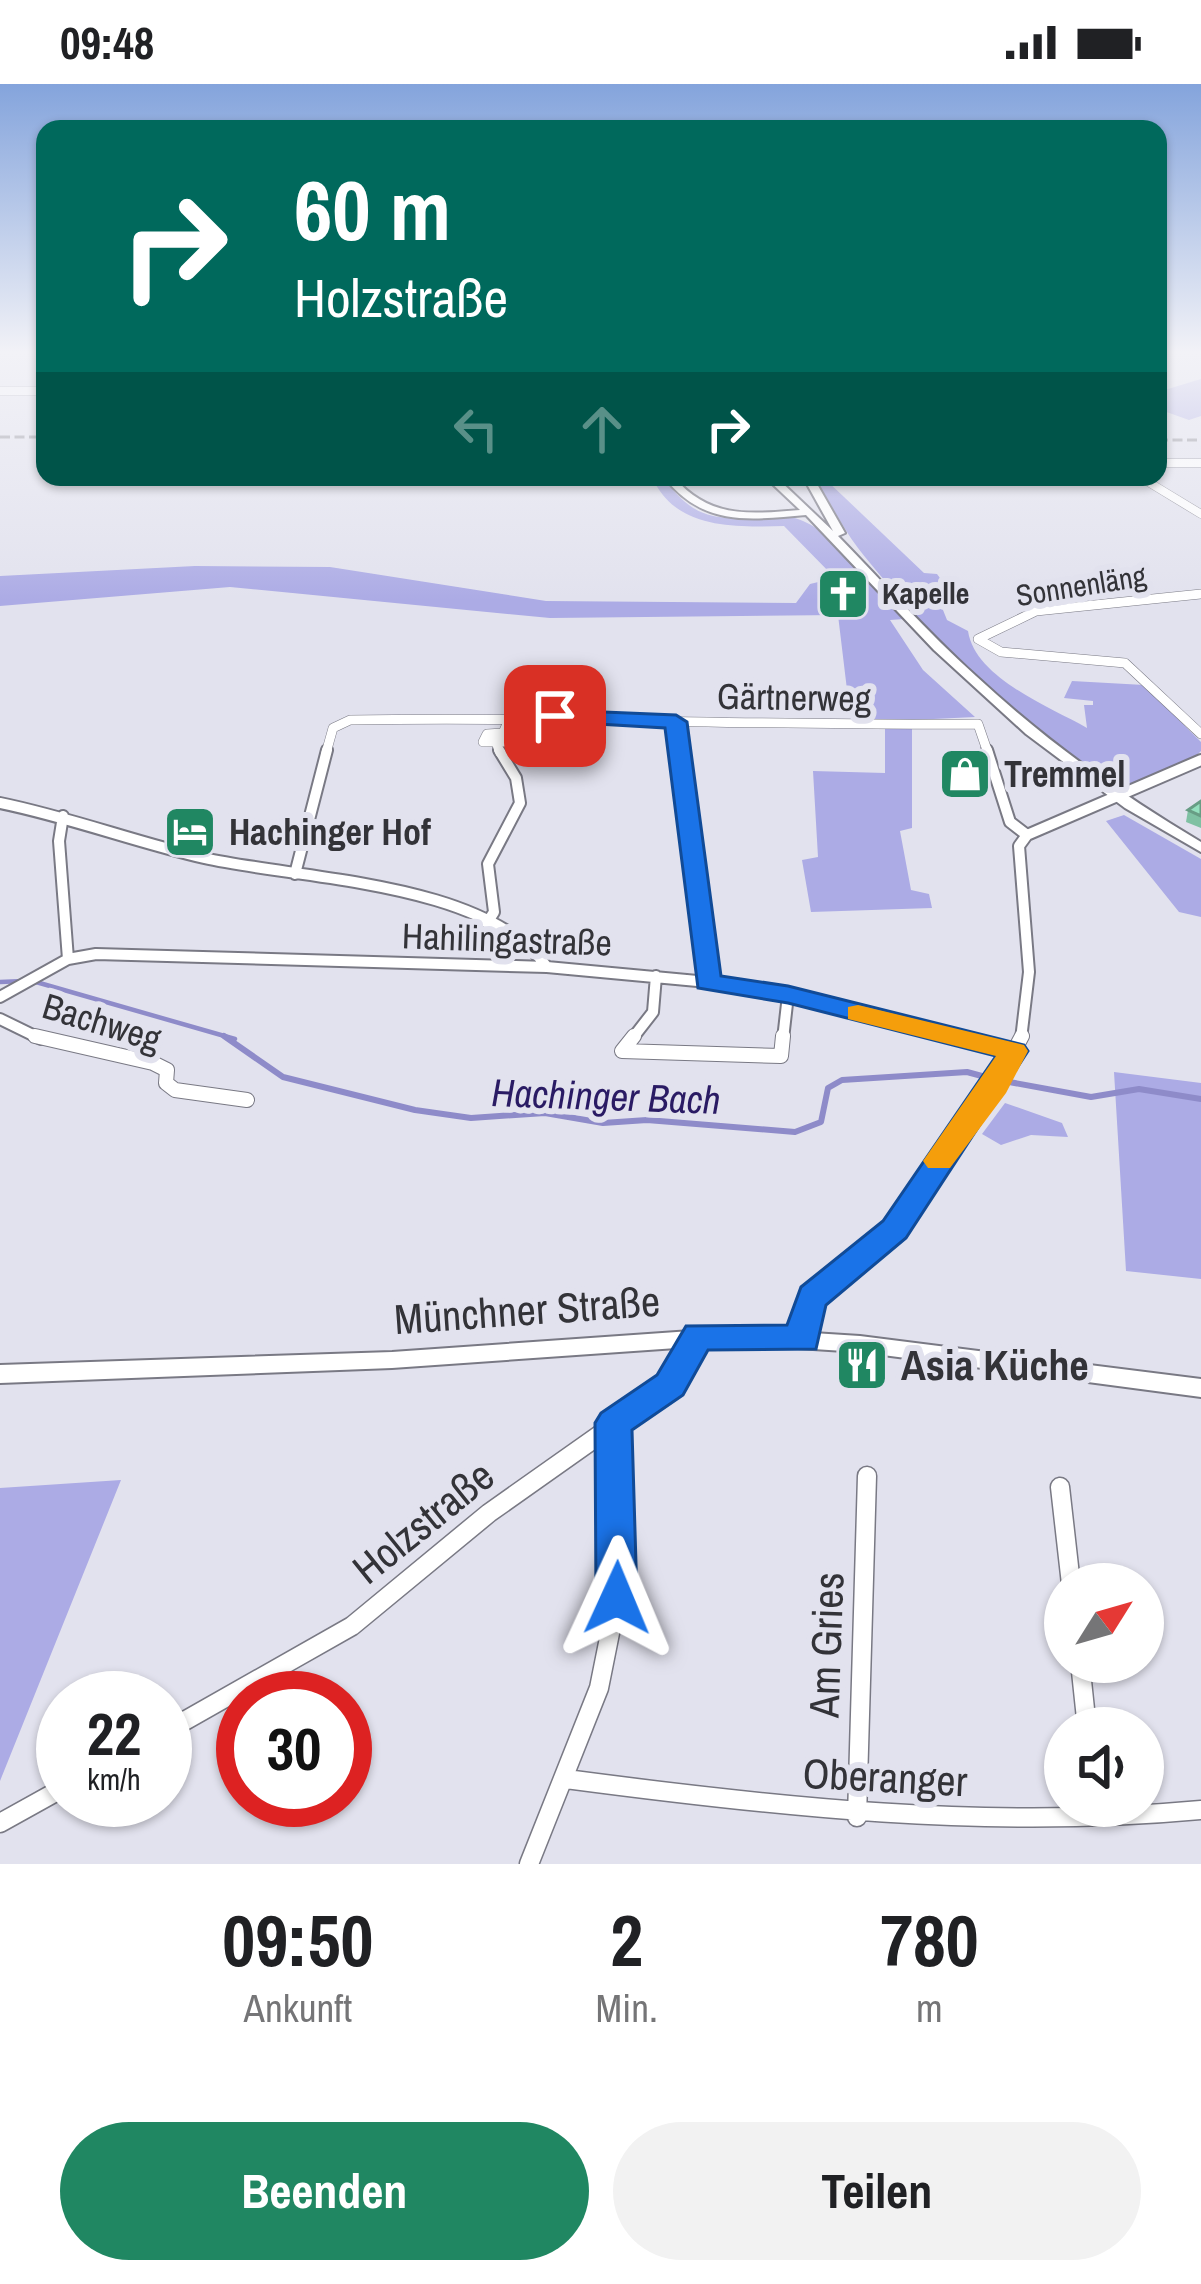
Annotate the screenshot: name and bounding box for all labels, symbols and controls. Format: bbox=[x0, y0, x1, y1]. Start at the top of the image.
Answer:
text: 09:48 bbox=[60, 12, 154, 73]
text: 60 m bbox=[294, 153, 451, 266]
icon: right bbox=[96, 168, 252, 324]
text: Holzstraße bbox=[294, 261, 508, 334]
icon: left bbox=[443, 396, 509, 462]
icon: ahead bbox=[569, 396, 635, 462]
icon: right bbox=[695, 396, 761, 462]
street label: Sonnenläng bbox=[1013, 555, 1149, 615]
church icon: Kapelle bbox=[815, 566, 871, 622]
place label: Kapelle bbox=[882, 573, 970, 613]
pin bbox=[504, 665, 606, 767]
street label: Gärtnerweg bbox=[716, 672, 872, 722]
icon: arrive bbox=[522, 683, 588, 749]
shop icon: Tremmel bbox=[937, 746, 993, 802]
place label: Tremmel bbox=[1004, 750, 1125, 798]
hotel icon: Hachinger Hof bbox=[162, 804, 218, 860]
place label: Hachinger Hof bbox=[229, 808, 431, 856]
street label: Hahilingastraße bbox=[401, 911, 613, 967]
street label: Bachweg bbox=[37, 981, 168, 1063]
water label: Hachinger Bach bbox=[490, 1066, 722, 1126]
street label: Münchner Straße bbox=[392, 1273, 662, 1347]
restaurant icon: Asia Küche bbox=[834, 1337, 890, 1393]
place label: Asia Küche bbox=[901, 1337, 1089, 1393]
street label: Holzstraße bbox=[341, 1448, 505, 1596]
position arrow bbox=[554, 1535, 680, 1661]
north arrow bbox=[1044, 1563, 1164, 1683]
map controls bbox=[1044, 1563, 1164, 1827]
street label: Am Gries bbox=[795, 1571, 857, 1720]
speed limit sign: 30 bbox=[216, 1671, 372, 1827]
text: 22 bbox=[87, 1693, 141, 1774]
button: sound bbox=[1044, 1707, 1164, 1827]
street label: Oberanger bbox=[801, 1745, 969, 1809]
text: km/h bbox=[87, 1759, 141, 1799]
text: 09:50 bbox=[222, 1891, 373, 1988]
text: 2 bbox=[610, 1891, 643, 1988]
text: 780 bbox=[880, 1891, 979, 1988]
text: Ankunft bbox=[244, 1982, 352, 2034]
text: Min. bbox=[596, 1982, 658, 2034]
text: m bbox=[916, 1982, 943, 2034]
button: Beenden bbox=[60, 2122, 589, 2260]
button: Teilen bbox=[613, 2122, 1141, 2260]

